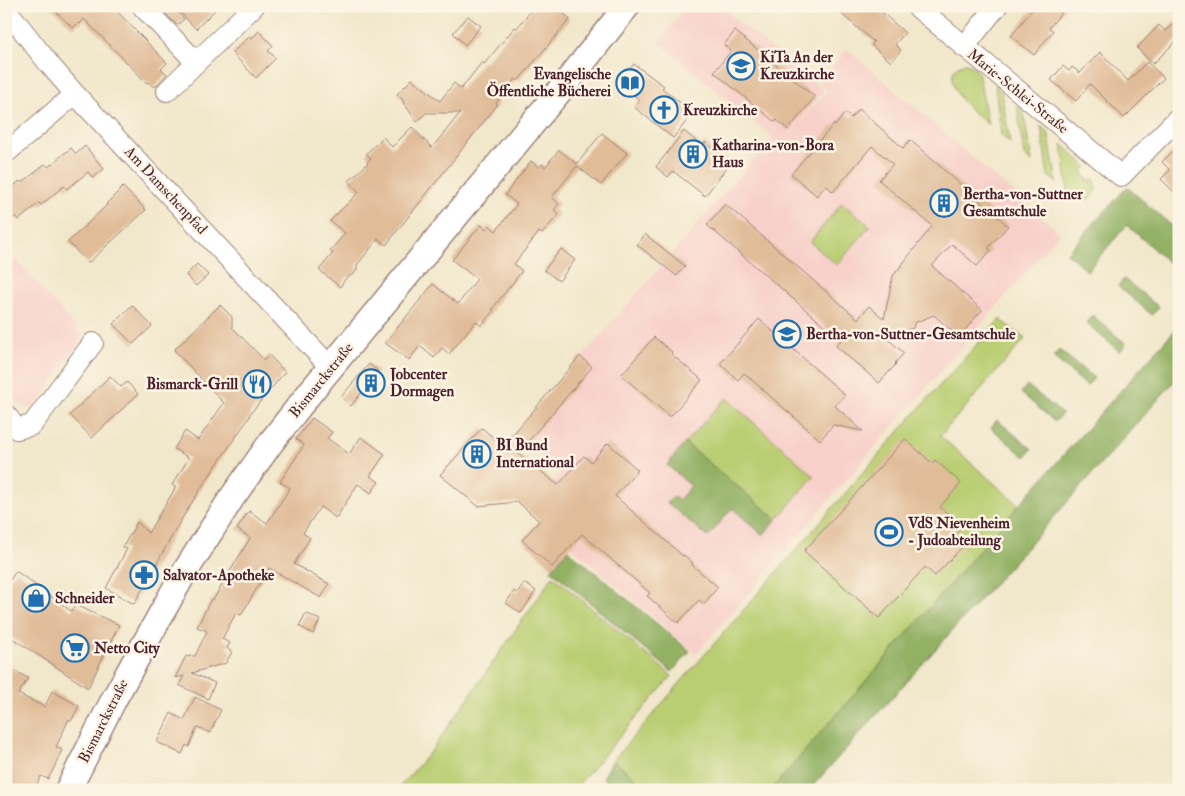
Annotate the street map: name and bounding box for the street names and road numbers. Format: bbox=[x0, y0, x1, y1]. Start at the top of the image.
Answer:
street label: Marie-Schlei-Straße bbox=[963, 45, 1072, 138]
street label: Am Damschenpfad bbox=[119, 142, 212, 239]
street label: Bismarckstraße bbox=[285, 339, 358, 422]
street label: Bismarckstraße bbox=[74, 676, 133, 766]

